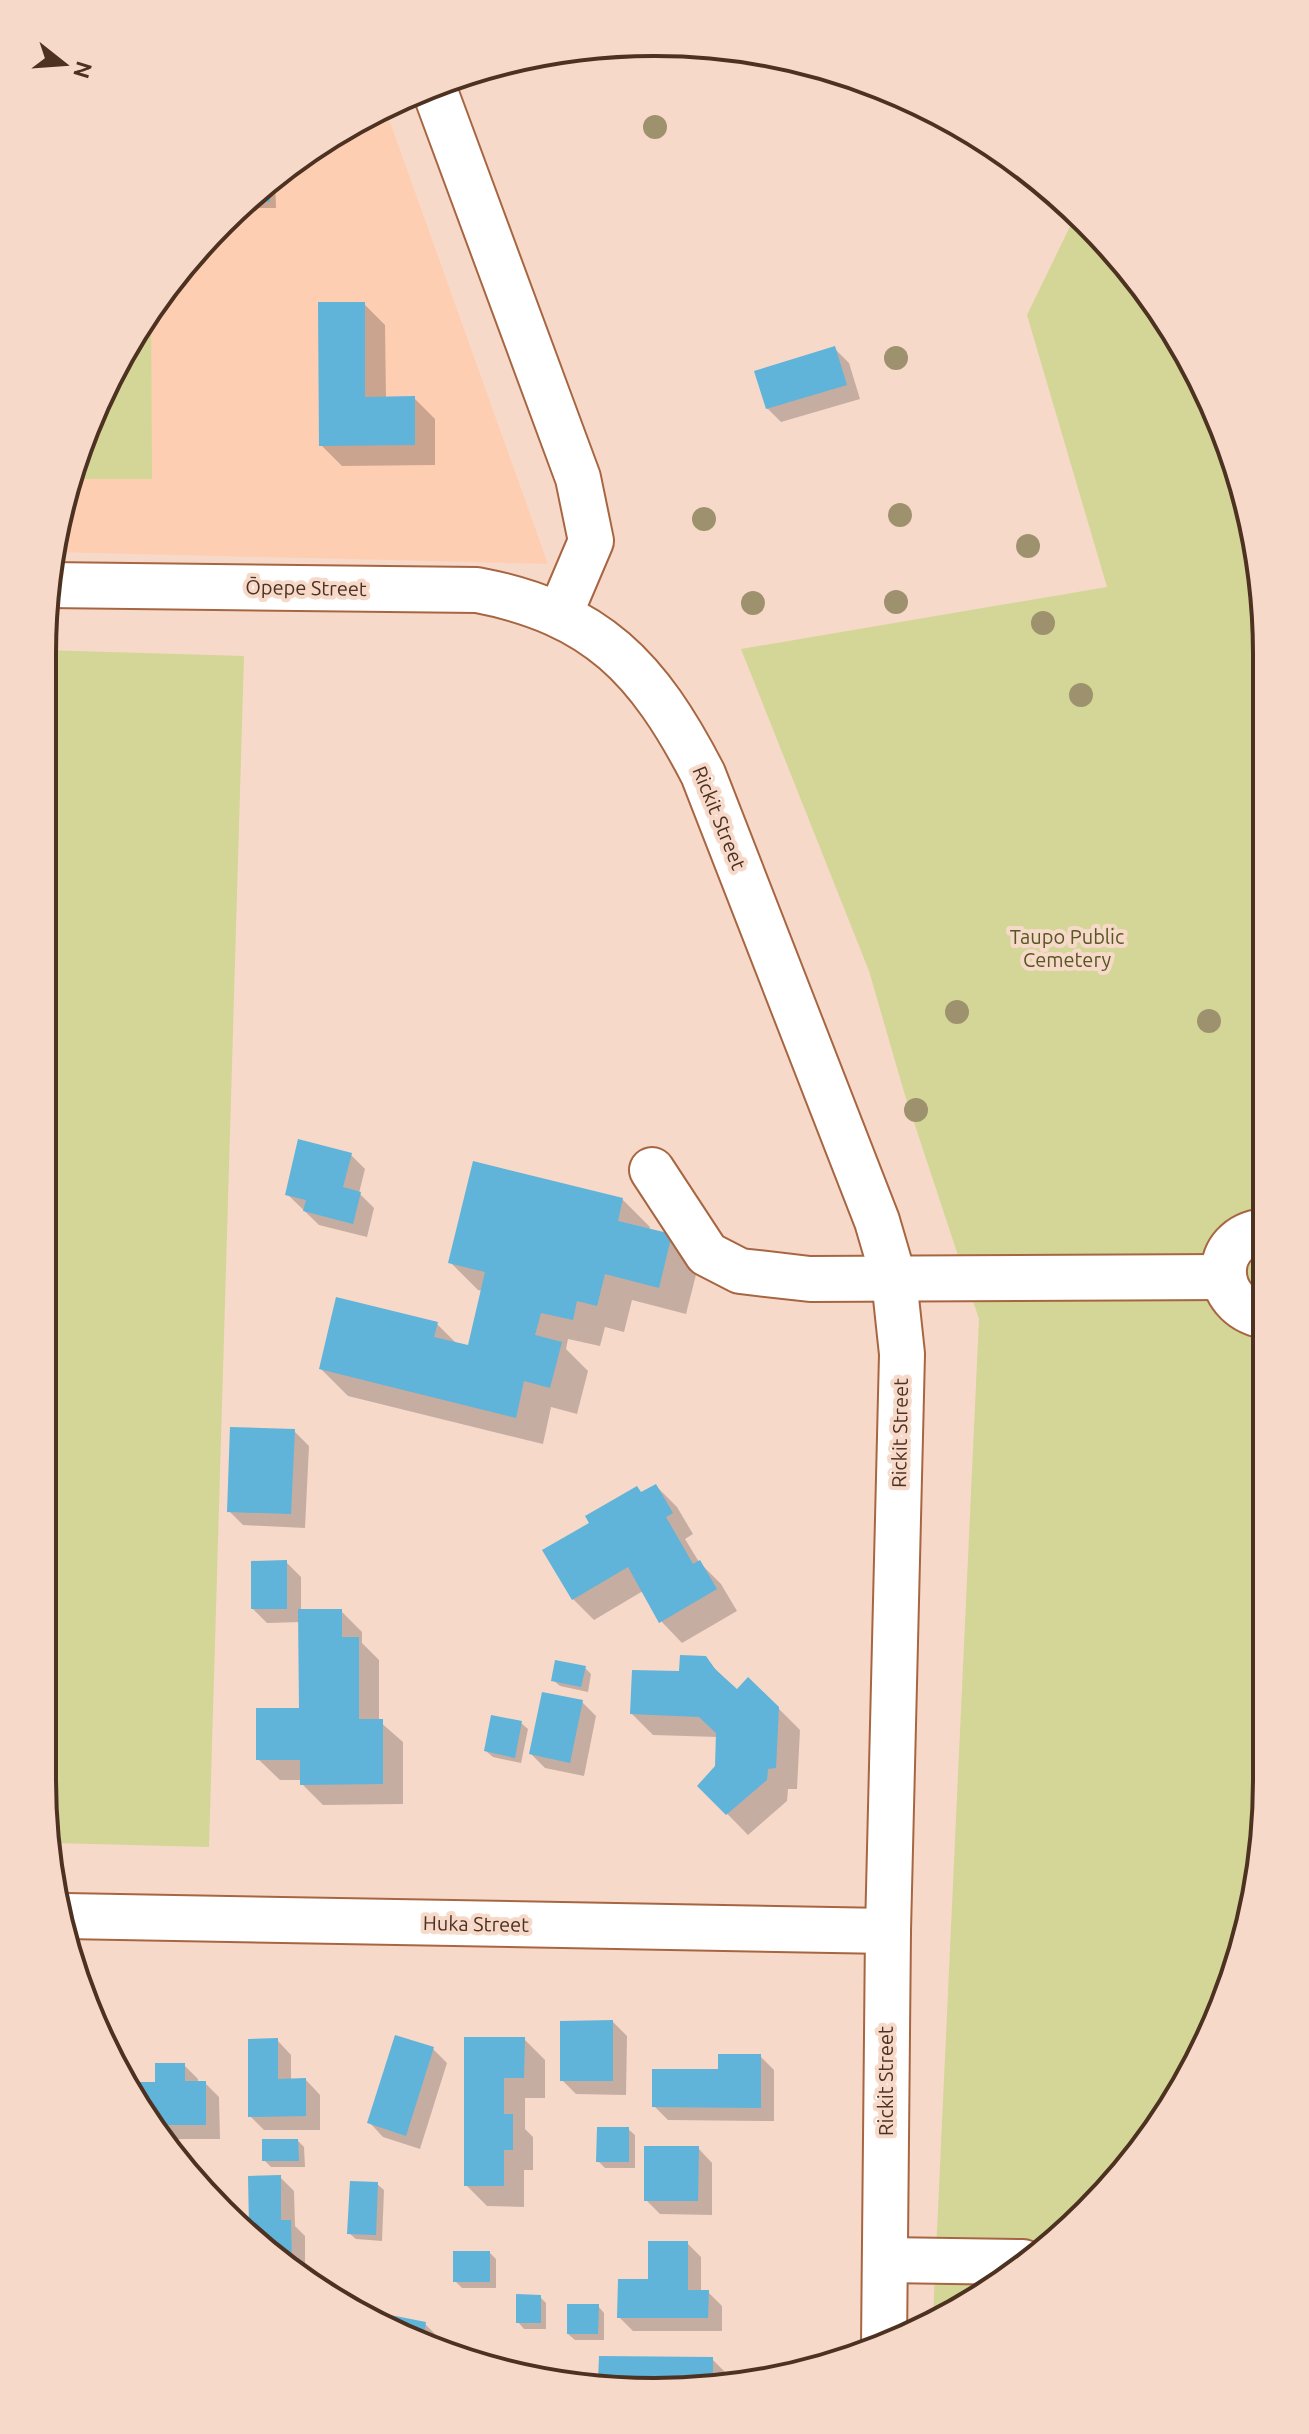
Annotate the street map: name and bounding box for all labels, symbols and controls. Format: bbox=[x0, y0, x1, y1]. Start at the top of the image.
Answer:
north arrow bbox=[24, 24, 104, 104]
text: N bbox=[69, 58, 98, 82]
street label: Ōpepe Street bbox=[245, 575, 367, 600]
street label: Rickit Street bbox=[688, 763, 751, 873]
park label: Taupo Public Cemetery bbox=[1010, 925, 1124, 971]
street label: Rickit Street bbox=[887, 1378, 912, 1488]
street label: Huka Street bbox=[423, 1911, 529, 1936]
street label: Rickit Street bbox=[874, 2026, 897, 2136]

